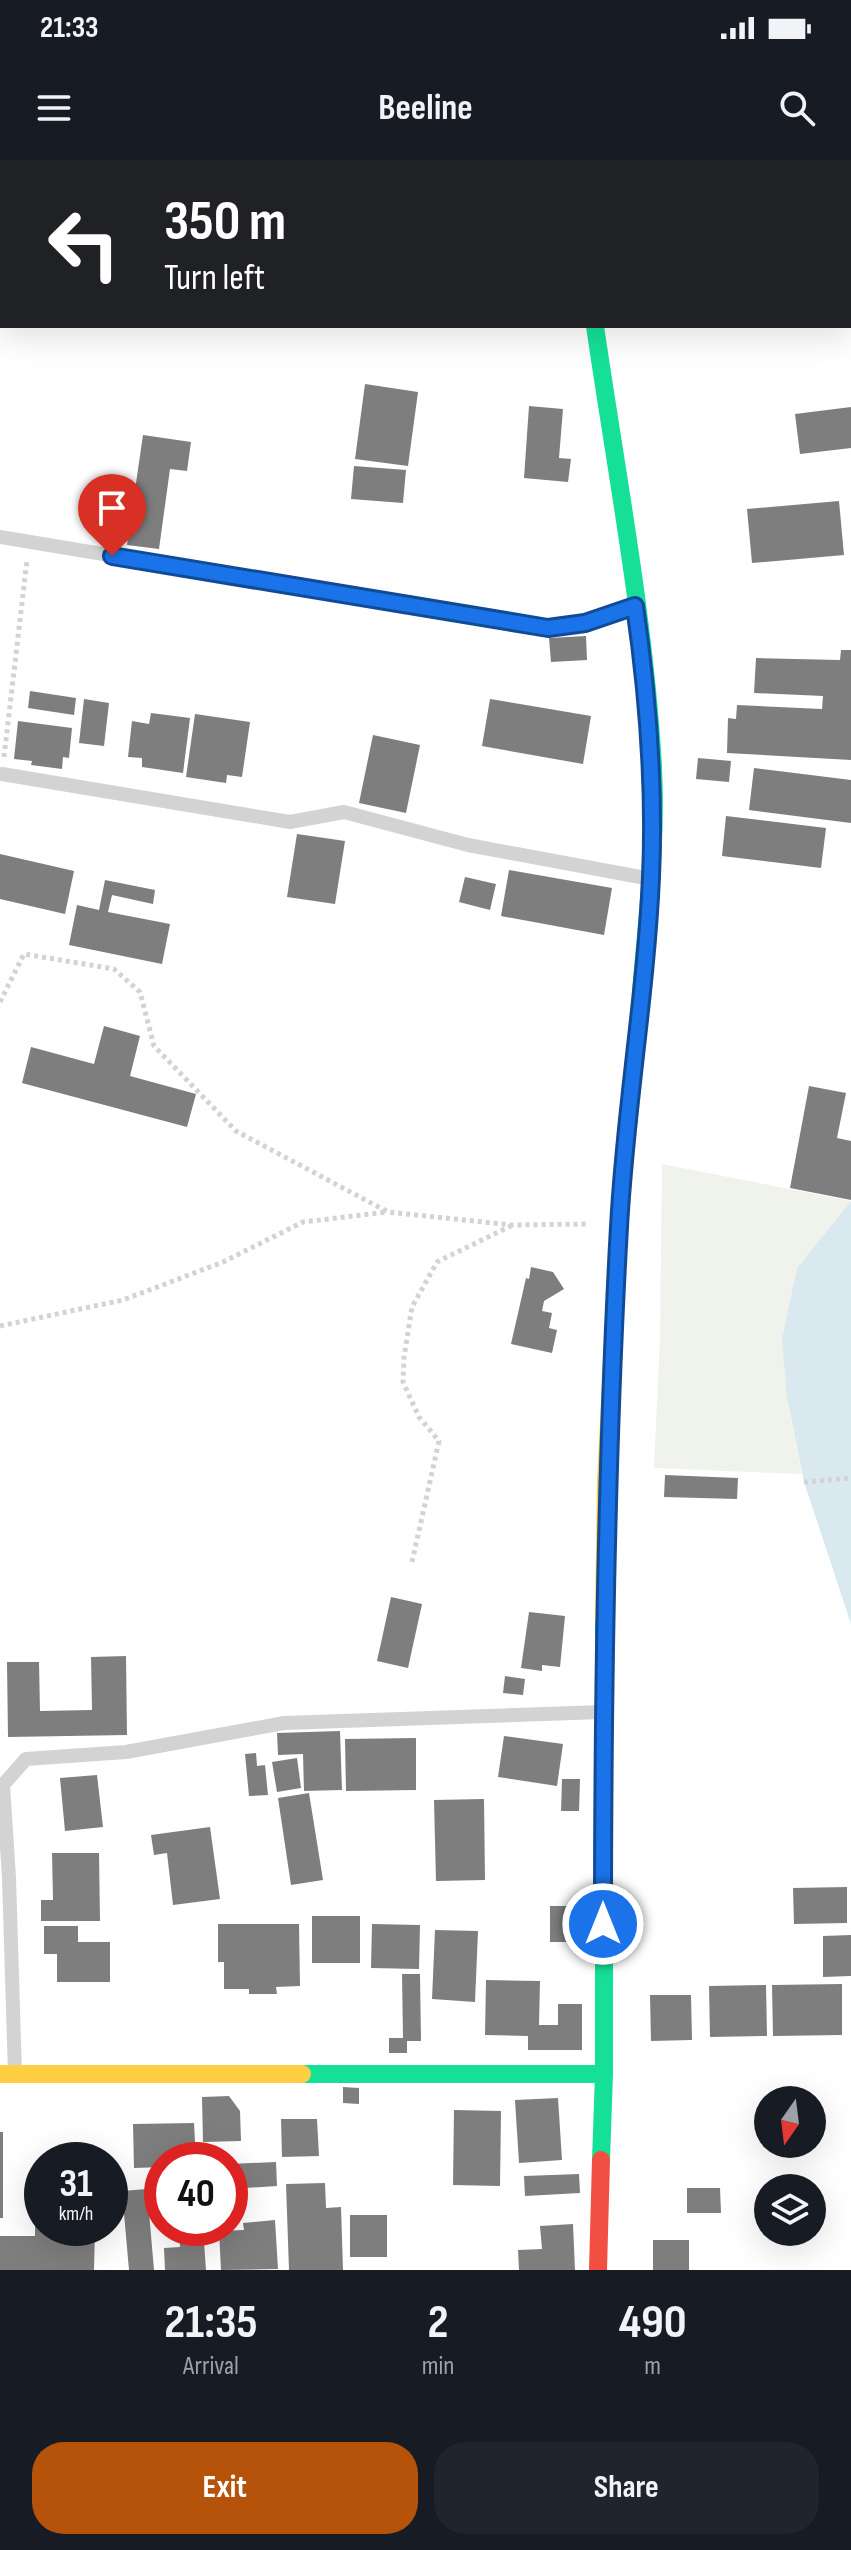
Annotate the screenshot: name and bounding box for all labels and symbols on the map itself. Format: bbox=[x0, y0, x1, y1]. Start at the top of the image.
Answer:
pin bbox=[78, 474, 146, 556]
position arrow bbox=[561, 1882, 645, 1966]
north arrow bbox=[754, 2086, 826, 2158]
speed limit sign: 40 bbox=[144, 2142, 248, 2246]

